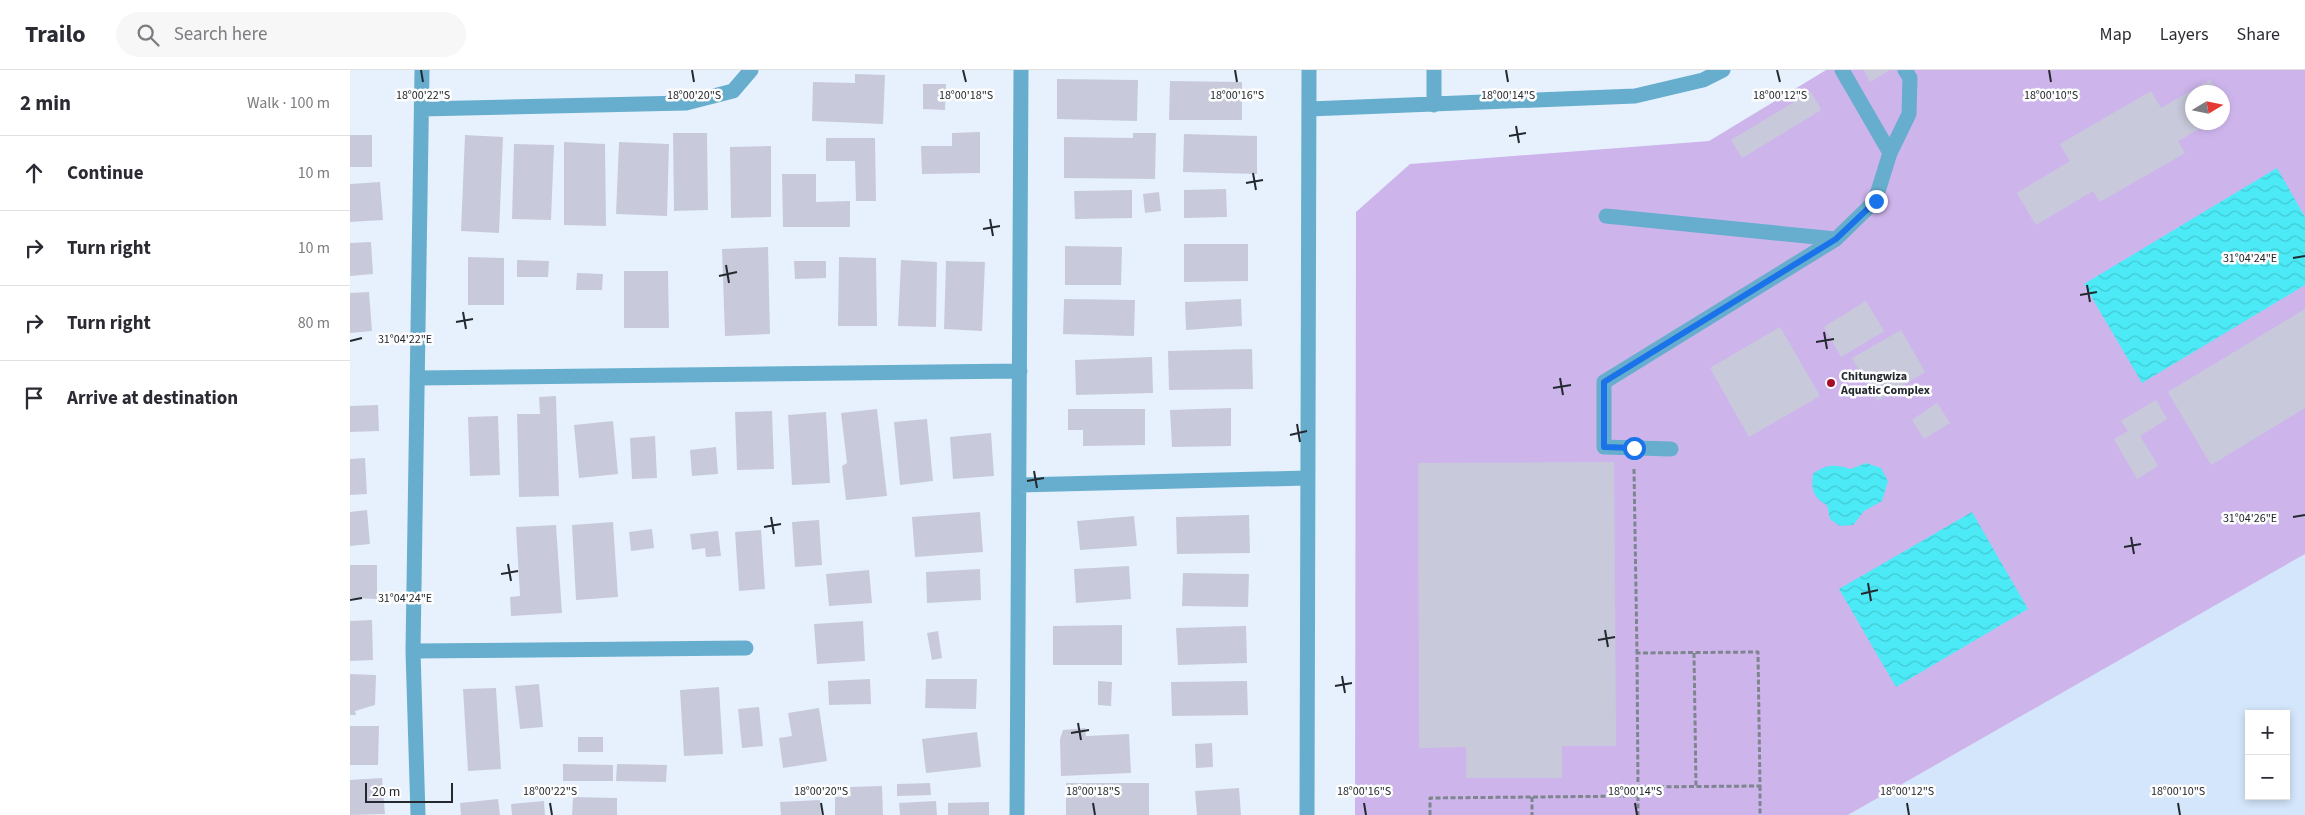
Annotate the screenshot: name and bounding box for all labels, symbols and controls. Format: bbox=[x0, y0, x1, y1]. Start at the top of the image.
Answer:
search box bbox=[116, 12, 466, 57]
text: Trailo bbox=[25, 17, 86, 52]
icon: search bbox=[134, 21, 162, 49]
text: Search here bbox=[174, 21, 267, 48]
text: Map bbox=[2100, 22, 2132, 47]
text: Layers bbox=[2160, 22, 2209, 47]
text: Share bbox=[2237, 22, 2280, 47]
north arrow bbox=[2185, 85, 2230, 130]
text: 18°00'22"S bbox=[396, 87, 450, 104]
text: 18°00'20"S bbox=[667, 87, 721, 104]
text: 18°00'18"S bbox=[939, 87, 993, 104]
text: 18°00'16"S bbox=[1210, 87, 1264, 104]
text: 18°00'14"S bbox=[1481, 87, 1535, 104]
text: 18°00'12"S bbox=[1753, 87, 1807, 104]
text: 18°00'10"S bbox=[2024, 87, 2078, 104]
text: 2 min bbox=[20, 88, 71, 118]
text: Walk · 100 m bbox=[247, 92, 330, 114]
icon: ahead bbox=[20, 159, 48, 187]
text: Continue bbox=[67, 160, 144, 187]
text: 10 m bbox=[298, 162, 330, 184]
route end bbox=[1865, 190, 1888, 213]
icon: right bbox=[20, 234, 48, 262]
text: Turn right bbox=[67, 235, 151, 262]
text: 10 m bbox=[298, 237, 330, 259]
text: 31°04'24"E bbox=[2223, 250, 2277, 267]
icon: right bbox=[20, 309, 48, 337]
text: Turn right bbox=[67, 310, 151, 337]
text: 80 m bbox=[298, 312, 330, 334]
text: 31°04'22"E bbox=[378, 331, 432, 348]
place label: Chitungwiza Aquatic Complex bbox=[1840, 368, 1930, 399]
marker: Chitungwiza Aquatic Complex bbox=[1825, 377, 1837, 389]
icon: arrive bbox=[20, 384, 48, 412]
text: Arrive at destination bbox=[67, 385, 238, 412]
route start bbox=[1623, 437, 1646, 460]
text: 31°04'26"E bbox=[2223, 510, 2277, 527]
text: 31°04'24"E bbox=[378, 590, 432, 607]
map controls bbox=[2245, 710, 2290, 800]
button: + bbox=[2245, 710, 2290, 755]
button: − bbox=[2245, 755, 2290, 800]
scale bar bbox=[365, 780, 452, 803]
text: 20 m bbox=[372, 782, 400, 802]
text: 18°00'22"S bbox=[523, 783, 577, 800]
text: 18°00'20"S bbox=[794, 783, 848, 800]
text: 18°00'18"S bbox=[1066, 783, 1120, 800]
text: 18°00'16"S bbox=[1337, 783, 1391, 800]
text: 18°00'14"S bbox=[1608, 783, 1662, 800]
text: 18°00'12"S bbox=[1880, 783, 1934, 800]
text: 18°00'10"S bbox=[2151, 783, 2205, 800]

